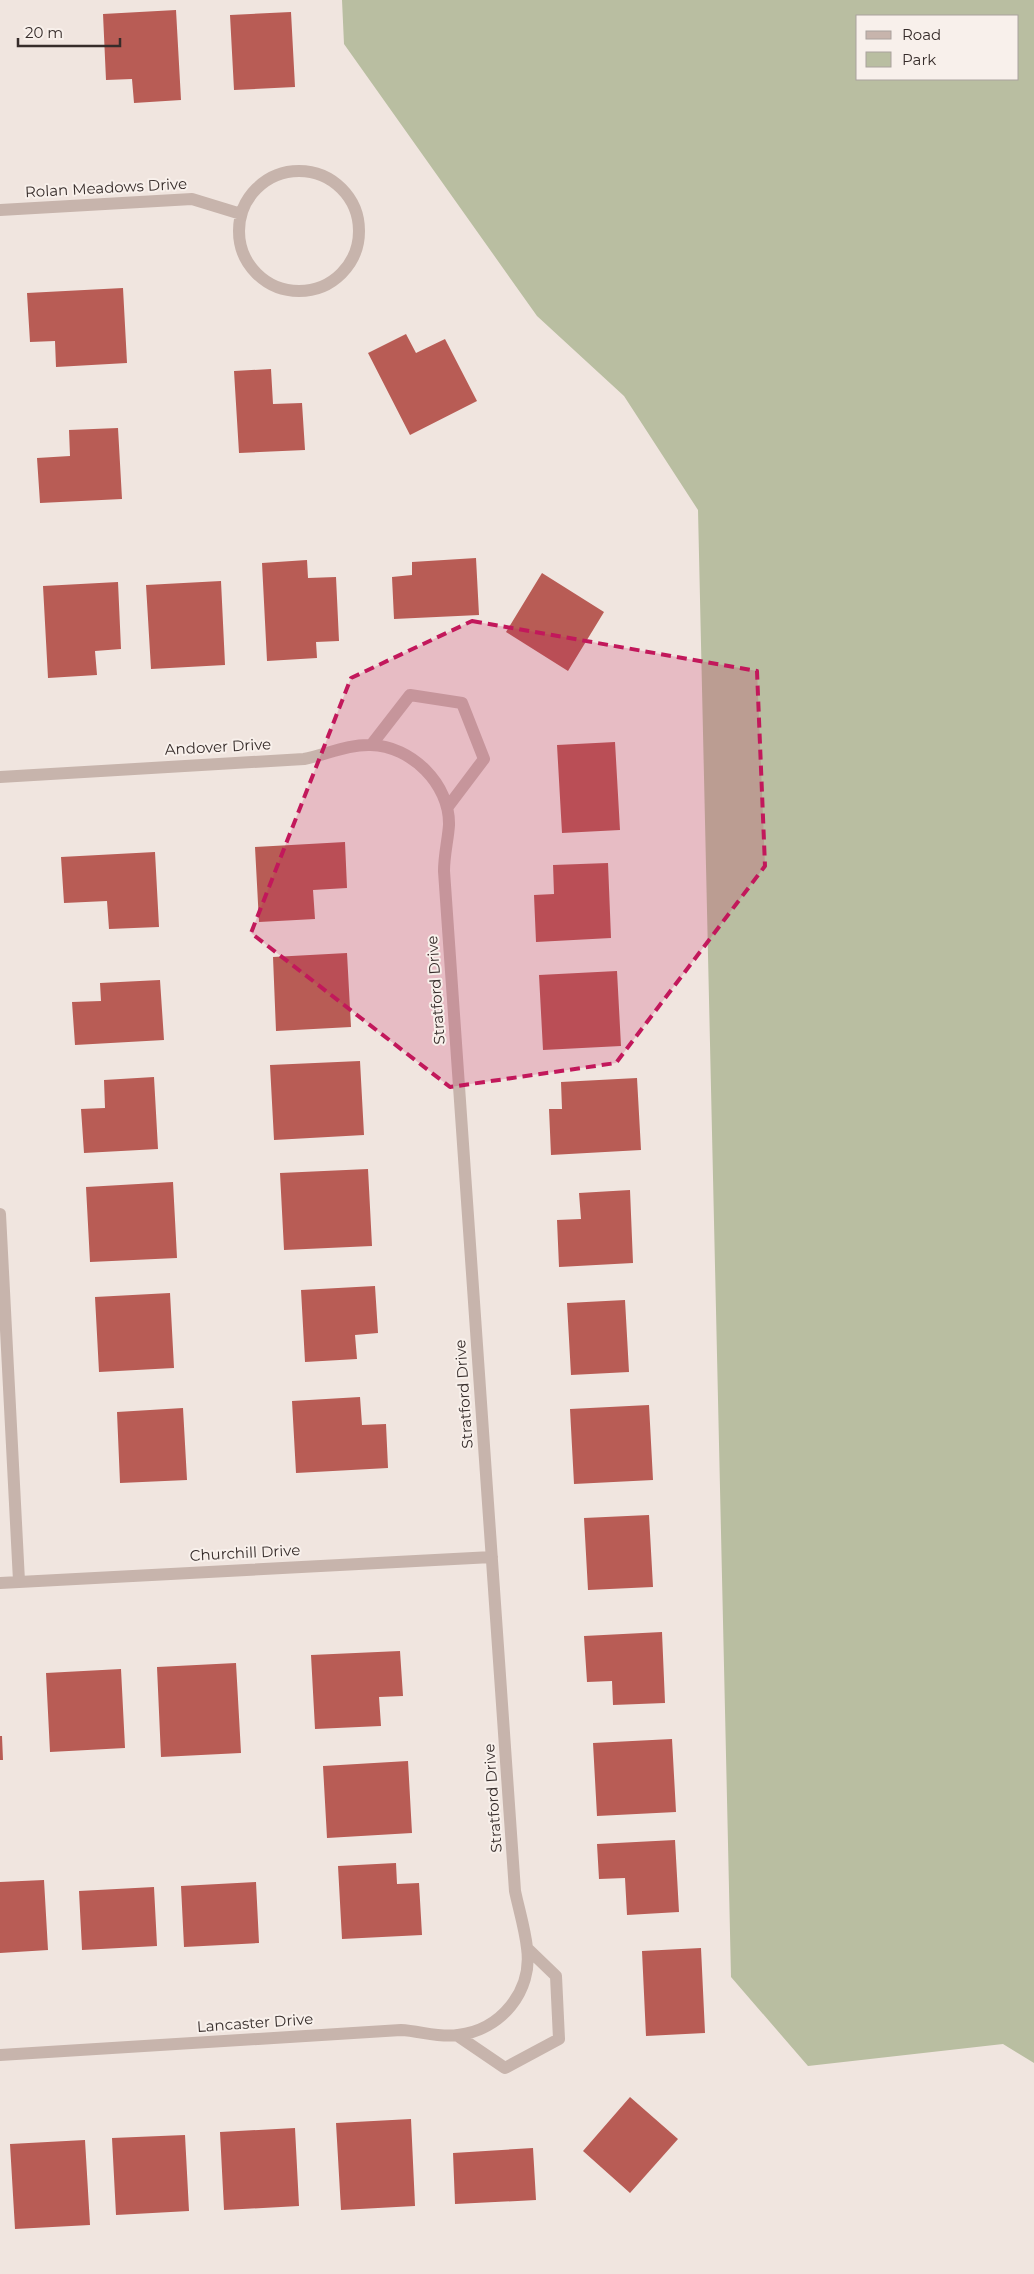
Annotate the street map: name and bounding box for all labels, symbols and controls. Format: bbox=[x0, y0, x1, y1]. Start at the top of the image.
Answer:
scale bar bbox=[18, 15, 120, 47]
legend bbox=[856, 15, 1019, 80]
text: 20 m bbox=[25, 23, 63, 42]
text: Road bbox=[902, 25, 941, 44]
text: Park bbox=[902, 50, 936, 69]
street label: Rolan Meadows Drive bbox=[24, 174, 187, 201]
street label: Andover Drive bbox=[164, 734, 272, 759]
street label: Stratford Drive bbox=[422, 935, 449, 1045]
street label: Stratford Drive bbox=[450, 1339, 477, 1449]
street label: Churchill Drive bbox=[189, 1540, 301, 1565]
street label: Stratford Drive bbox=[479, 1743, 506, 1853]
street label: Lancaster Drive bbox=[196, 2009, 314, 2036]

